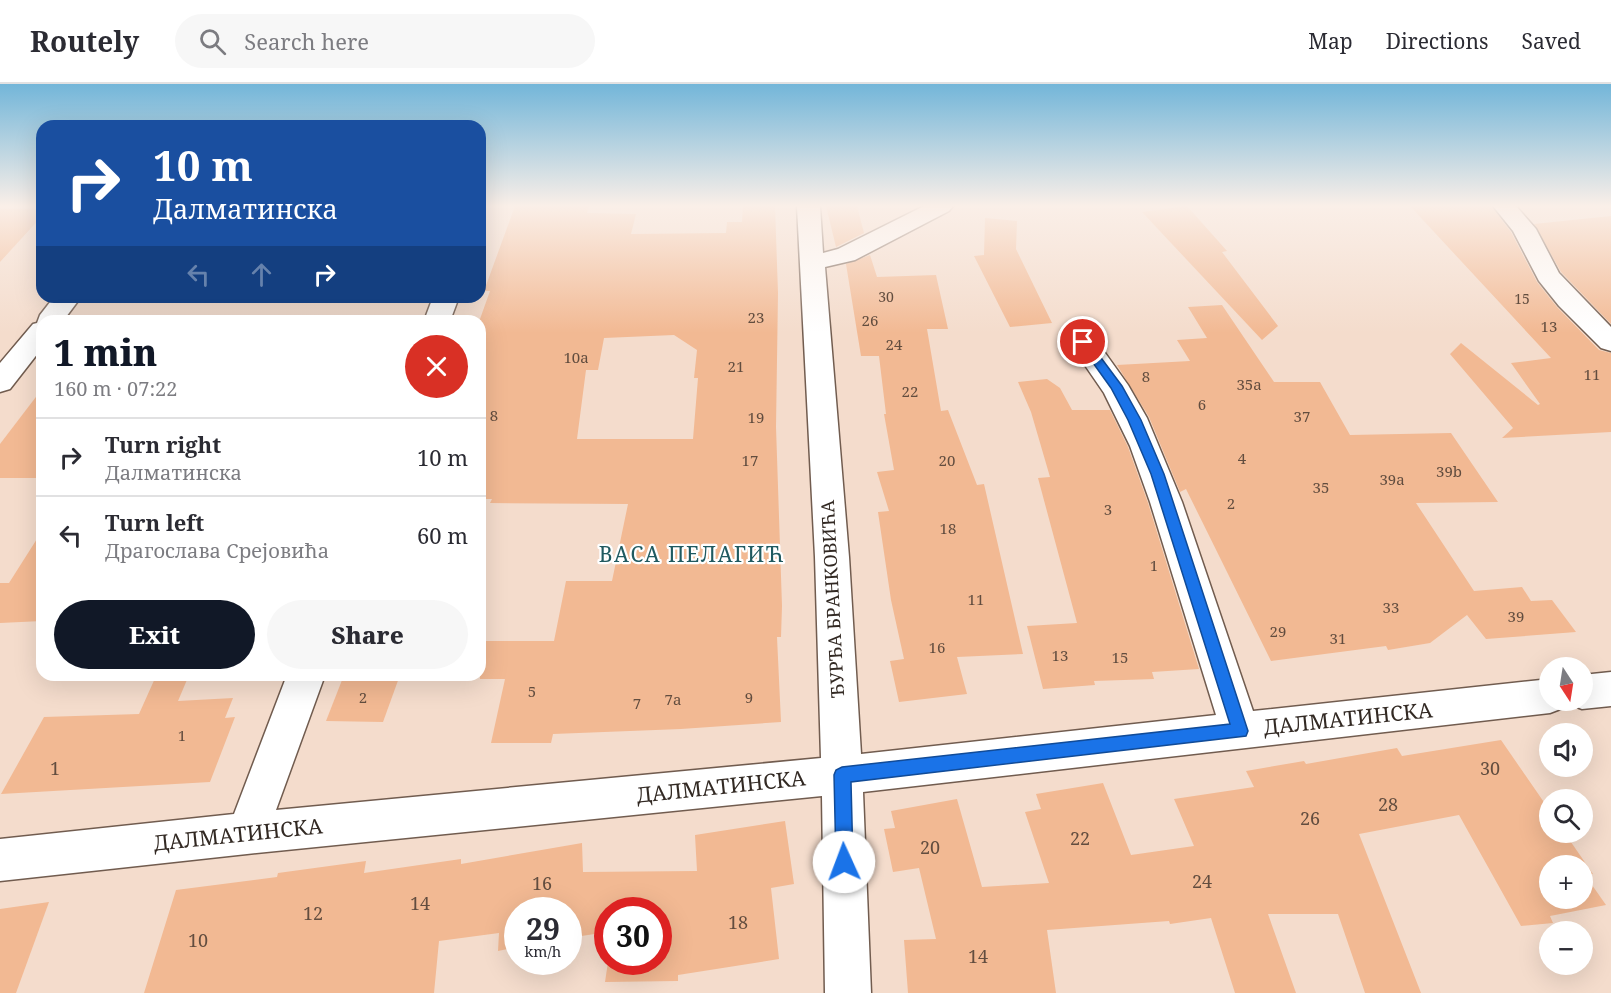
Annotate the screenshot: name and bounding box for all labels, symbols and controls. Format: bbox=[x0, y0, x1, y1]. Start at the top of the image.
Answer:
search box bbox=[175, 14, 595, 68]
text: Routely bbox=[30, 22, 139, 60]
icon: search bbox=[196, 25, 229, 58]
text: Search here bbox=[244, 26, 369, 56]
text: Map bbox=[1308, 27, 1353, 55]
text: Directions bbox=[1386, 27, 1488, 55]
text: Saved bbox=[1521, 27, 1581, 55]
text: 10 m bbox=[153, 136, 253, 193]
icon: right bbox=[54, 144, 132, 222]
text: Далматинска bbox=[153, 190, 338, 227]
icon: left bbox=[182, 258, 215, 291]
icon: ahead bbox=[245, 258, 278, 291]
icon: right bbox=[308, 258, 341, 291]
house number: 30 bbox=[878, 287, 894, 306]
house number: 15 bbox=[1514, 289, 1530, 308]
house number: 23 bbox=[748, 307, 764, 327]
house number: 26 bbox=[862, 310, 878, 330]
pin bbox=[1057, 316, 1108, 367]
house number: 13 bbox=[1541, 316, 1557, 336]
icon: arrive bbox=[1066, 325, 1099, 358]
text: 1 min bbox=[54, 328, 157, 377]
house number: 24 bbox=[886, 334, 903, 354]
button: close bbox=[405, 335, 468, 398]
house number: 10a bbox=[563, 347, 589, 367]
house number: 21 bbox=[728, 356, 744, 376]
house number: 11 bbox=[1584, 364, 1600, 384]
house number: 8 bbox=[1142, 366, 1150, 386]
house number: 35a bbox=[1236, 374, 1262, 394]
text: 160 m · 07:22 bbox=[54, 375, 177, 402]
house number: 22 bbox=[902, 381, 918, 401]
house number: 6 bbox=[1198, 394, 1206, 414]
house number: 8 bbox=[490, 405, 498, 425]
house number: 37 bbox=[1294, 406, 1310, 426]
house number: 19 bbox=[748, 407, 764, 427]
text: Turn right bbox=[105, 429, 221, 459]
icon: right bbox=[54, 441, 87, 474]
text: 10 m bbox=[417, 442, 468, 472]
house number: 4 bbox=[1238, 448, 1247, 468]
house number: 17 bbox=[742, 450, 758, 470]
house number: 20 bbox=[939, 450, 955, 470]
text: Далматинска bbox=[105, 459, 242, 486]
house number: 39b bbox=[1436, 461, 1462, 481]
house number: 39a bbox=[1379, 469, 1405, 489]
house number: 35 bbox=[1313, 477, 1329, 497]
house number: 2 bbox=[1227, 493, 1235, 513]
street label: ЂУРЂА БРАНКОВИЋА bbox=[815, 499, 849, 699]
house number: 3 bbox=[1104, 499, 1112, 519]
text: Turn left bbox=[105, 507, 204, 537]
house number: 18 bbox=[940, 518, 956, 538]
icon: left bbox=[54, 519, 87, 552]
text: 60 m bbox=[417, 520, 468, 550]
text: Драгослава Срејовића bbox=[105, 537, 329, 564]
district label: ВАСА ПЕЛАГИЋ bbox=[599, 540, 785, 568]
house number: 1 bbox=[1150, 555, 1158, 575]
house number: 11 bbox=[968, 589, 984, 609]
house number: 33 bbox=[1383, 597, 1399, 617]
button: Exit bbox=[54, 600, 255, 669]
button: Share bbox=[267, 600, 468, 669]
house number: 39 bbox=[1508, 606, 1524, 626]
house number: 29 bbox=[1270, 621, 1286, 641]
house number: 31 bbox=[1330, 628, 1346, 648]
house number: 16 bbox=[929, 637, 945, 657]
house number: 13 bbox=[1052, 645, 1068, 665]
house number: 15 bbox=[1112, 647, 1128, 667]
north arrow bbox=[1539, 657, 1593, 711]
map controls bbox=[1539, 657, 1593, 975]
house number: 5 bbox=[528, 681, 536, 701]
house number: 2 bbox=[359, 687, 367, 707]
house number: 9 bbox=[745, 687, 753, 707]
house number: 7a bbox=[665, 689, 681, 709]
house number: 7 bbox=[633, 693, 641, 713]
street label: ДАЛМАТИНСКА bbox=[1262, 695, 1434, 741]
button: sound bbox=[1539, 723, 1593, 777]
house number: 1 bbox=[178, 725, 186, 745]
house number: 1 bbox=[50, 756, 60, 780]
house number: 30 bbox=[1480, 756, 1500, 780]
street label: ДАЛМАТИНСКА bbox=[635, 763, 807, 809]
button: search bbox=[1539, 789, 1593, 843]
house number: 28 bbox=[1378, 792, 1398, 816]
house number: 26 bbox=[1300, 806, 1320, 830]
street label: ДАЛМАТИНСКА bbox=[152, 811, 324, 857]
house number: 22 bbox=[1070, 826, 1090, 850]
position arrow bbox=[812, 830, 876, 894]
house number: 20 bbox=[920, 835, 940, 859]
button: + bbox=[1539, 855, 1593, 909]
house number: 24 bbox=[1192, 869, 1212, 893]
house number: 16 bbox=[532, 871, 552, 895]
house number: 14 bbox=[410, 891, 430, 915]
speed limit sign: 30 bbox=[594, 897, 672, 975]
house number: 12 bbox=[303, 901, 323, 925]
text: 29 bbox=[526, 908, 560, 949]
house number: 18 bbox=[728, 910, 748, 934]
button: − bbox=[1539, 921, 1593, 975]
house number: 10 bbox=[188, 928, 208, 952]
text: km/h bbox=[525, 941, 561, 961]
house number: 14 bbox=[968, 944, 988, 968]

